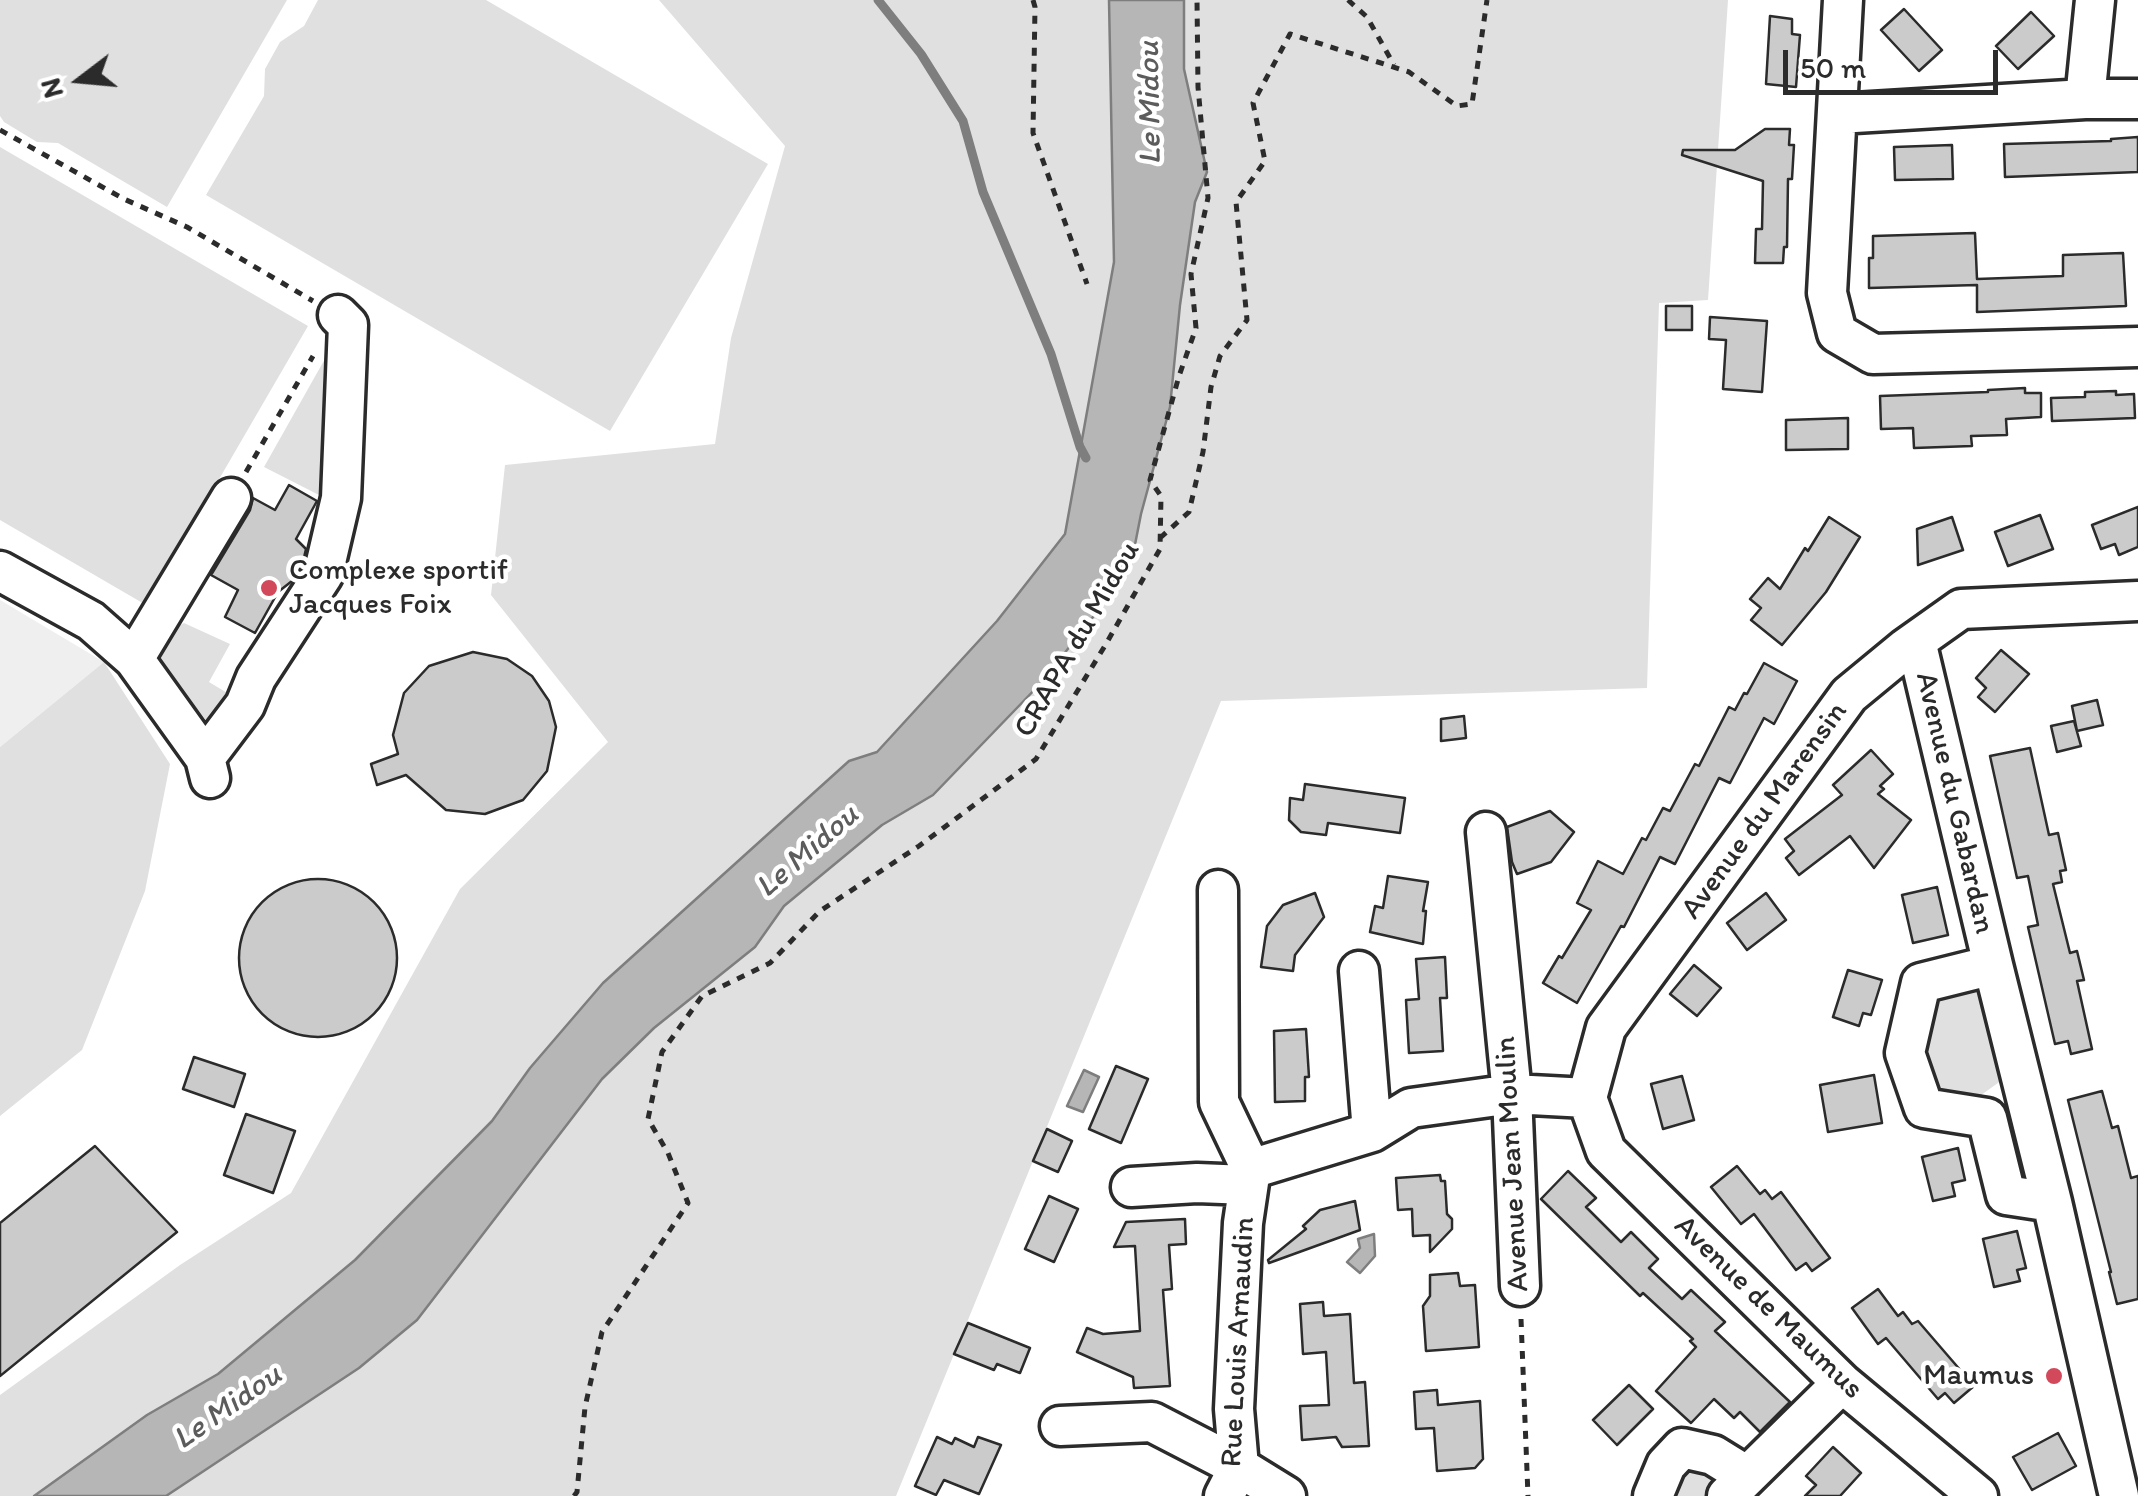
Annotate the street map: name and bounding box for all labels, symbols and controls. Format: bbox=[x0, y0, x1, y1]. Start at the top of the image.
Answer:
north arrow bbox=[30, 30, 130, 130]
scale bar bbox=[1788, 30, 2003, 92]
water label: Le Midou bbox=[1131, 41, 1171, 165]
text: 50 m bbox=[1800, 49, 1866, 86]
text: N bbox=[32, 74, 70, 102]
street label: CRAPA du Midou bbox=[1007, 536, 1149, 744]
place label: Complexe sportif Jacques Foix bbox=[289, 553, 508, 624]
marker: Complexe sportif Jacques Foix bbox=[258, 577, 280, 599]
street label: Avenue du Gabardan bbox=[1906, 669, 2002, 937]
street label: Avenue du Marensin bbox=[1674, 695, 1856, 927]
water label: Le Midou bbox=[749, 797, 867, 907]
street label: Avenue Jean Moulin bbox=[1488, 1036, 1538, 1292]
street label: Avenue de Maumus bbox=[1666, 1209, 1870, 1407]
street label: Rue Louis Arnaudin bbox=[1214, 1216, 1264, 1468]
water label: Le Midou bbox=[166, 1357, 290, 1459]
place label: Maumus bbox=[1923, 1358, 2034, 1394]
marker: Maumus bbox=[2043, 1365, 2065, 1387]

